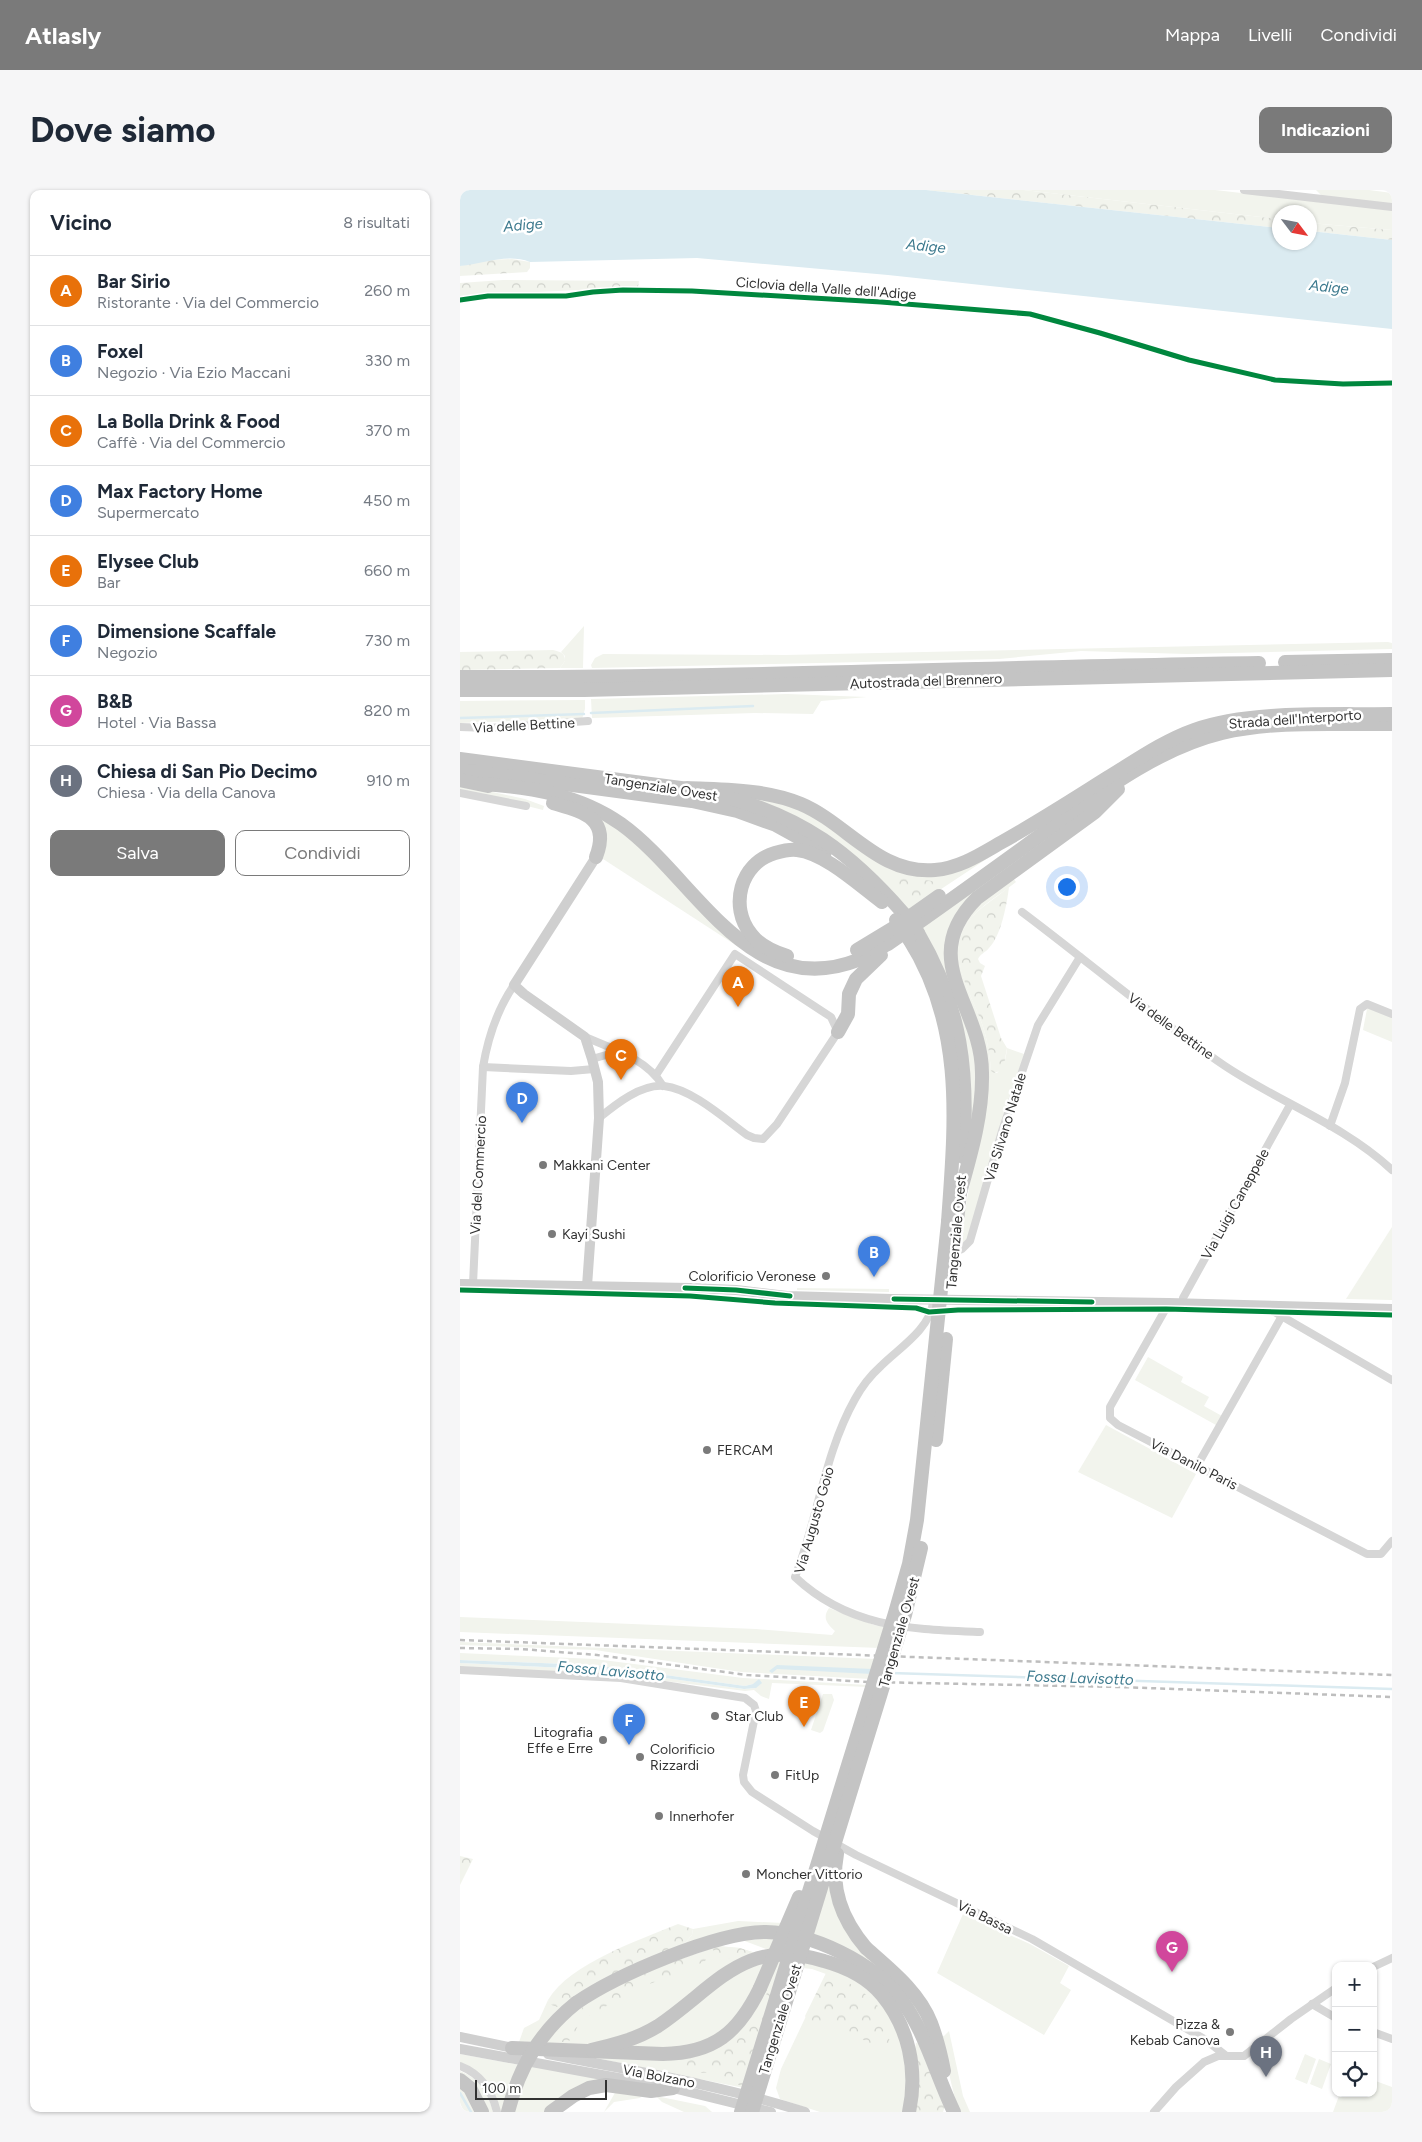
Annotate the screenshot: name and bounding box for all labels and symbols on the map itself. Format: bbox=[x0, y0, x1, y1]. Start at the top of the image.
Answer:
north arrow bbox=[1272, 205, 1317, 250]
water label: Adige bbox=[502, 214, 543, 236]
water label: Adige bbox=[904, 235, 947, 257]
street label: Ciclovia della Valle dell'Adige bbox=[735, 274, 917, 303]
water label: Adige bbox=[1307, 276, 1350, 298]
street label: Autostrada del Brennero bbox=[849, 670, 1003, 693]
street label: Strada dell'Interporto bbox=[1228, 706, 1362, 733]
street label: Via delle Bettine bbox=[473, 714, 576, 737]
street label: Tangenziale Ovest bbox=[603, 770, 719, 805]
your location bbox=[1054, 874, 1080, 900]
pin: A bbox=[722, 966, 754, 1007]
street label: Via delle Bettine bbox=[1124, 990, 1217, 1064]
pin: C bbox=[605, 1039, 637, 1080]
street label: Via Silvano Natale bbox=[981, 1070, 1030, 1184]
pin: D bbox=[506, 1082, 538, 1123]
street label: Via del Commercio bbox=[467, 1115, 490, 1235]
street label: Via Luigi Caneppele bbox=[1198, 1145, 1273, 1263]
place label: Makkani Center bbox=[553, 1157, 651, 1174]
marker: Makkani Center bbox=[537, 1159, 549, 1171]
street label: Tangenziale Ovest bbox=[943, 1174, 970, 1290]
place label: Kayi Sushi bbox=[562, 1226, 626, 1243]
marker: Kayi Sushi bbox=[546, 1228, 558, 1240]
pin: B bbox=[858, 1236, 890, 1277]
place label: Colorificio Veronese bbox=[689, 1268, 816, 1285]
marker: Colorificio Veronese bbox=[820, 1270, 832, 1282]
street label: Via Danilo Paris bbox=[1147, 1435, 1240, 1494]
place label: FERCAM bbox=[717, 1442, 773, 1459]
marker: FERCAM bbox=[701, 1444, 713, 1456]
street label: Via Augusto Goio bbox=[791, 1465, 838, 1576]
street label: Tangenziale Ovest bbox=[876, 1575, 923, 1689]
water label: Fossa Lavisotto bbox=[557, 1657, 666, 1685]
water label: Fossa Lavisotto bbox=[1026, 1667, 1134, 1689]
pin: E bbox=[788, 1686, 820, 1727]
pin: F bbox=[613, 1704, 645, 1745]
place label: Star Club bbox=[725, 1708, 783, 1725]
marker: Star Club bbox=[709, 1710, 721, 1722]
place label: Litografia Effe e Erre bbox=[527, 1724, 593, 1757]
marker: Litografia Effe e Erre bbox=[597, 1734, 609, 1746]
place label: Colorificio Rizzardi bbox=[650, 1741, 715, 1774]
marker: Colorificio Rizzardi bbox=[634, 1751, 646, 1763]
place label: FitUp bbox=[785, 1767, 819, 1784]
marker: FitUp bbox=[769, 1769, 781, 1781]
place label: Innerhofer bbox=[669, 1808, 734, 1825]
marker: Innerhofer bbox=[653, 1810, 665, 1822]
place label: Moncher Vittorio bbox=[756, 1866, 863, 1883]
marker: Moncher Vittorio bbox=[740, 1868, 752, 1880]
street label: Via Bassa bbox=[954, 1897, 1015, 1938]
pin: G bbox=[1156, 1931, 1188, 1972]
street label: Tangenziale Ovest bbox=[756, 1962, 805, 2076]
place label: Pizza & Kebab Canova bbox=[1130, 2016, 1220, 2049]
marker: Pizza & Kebab Canova bbox=[1224, 2026, 1236, 2038]
pin: H bbox=[1250, 2036, 1282, 2077]
street label: Via Bolzano bbox=[621, 2061, 696, 2092]
scale bar bbox=[475, 2077, 608, 2100]

